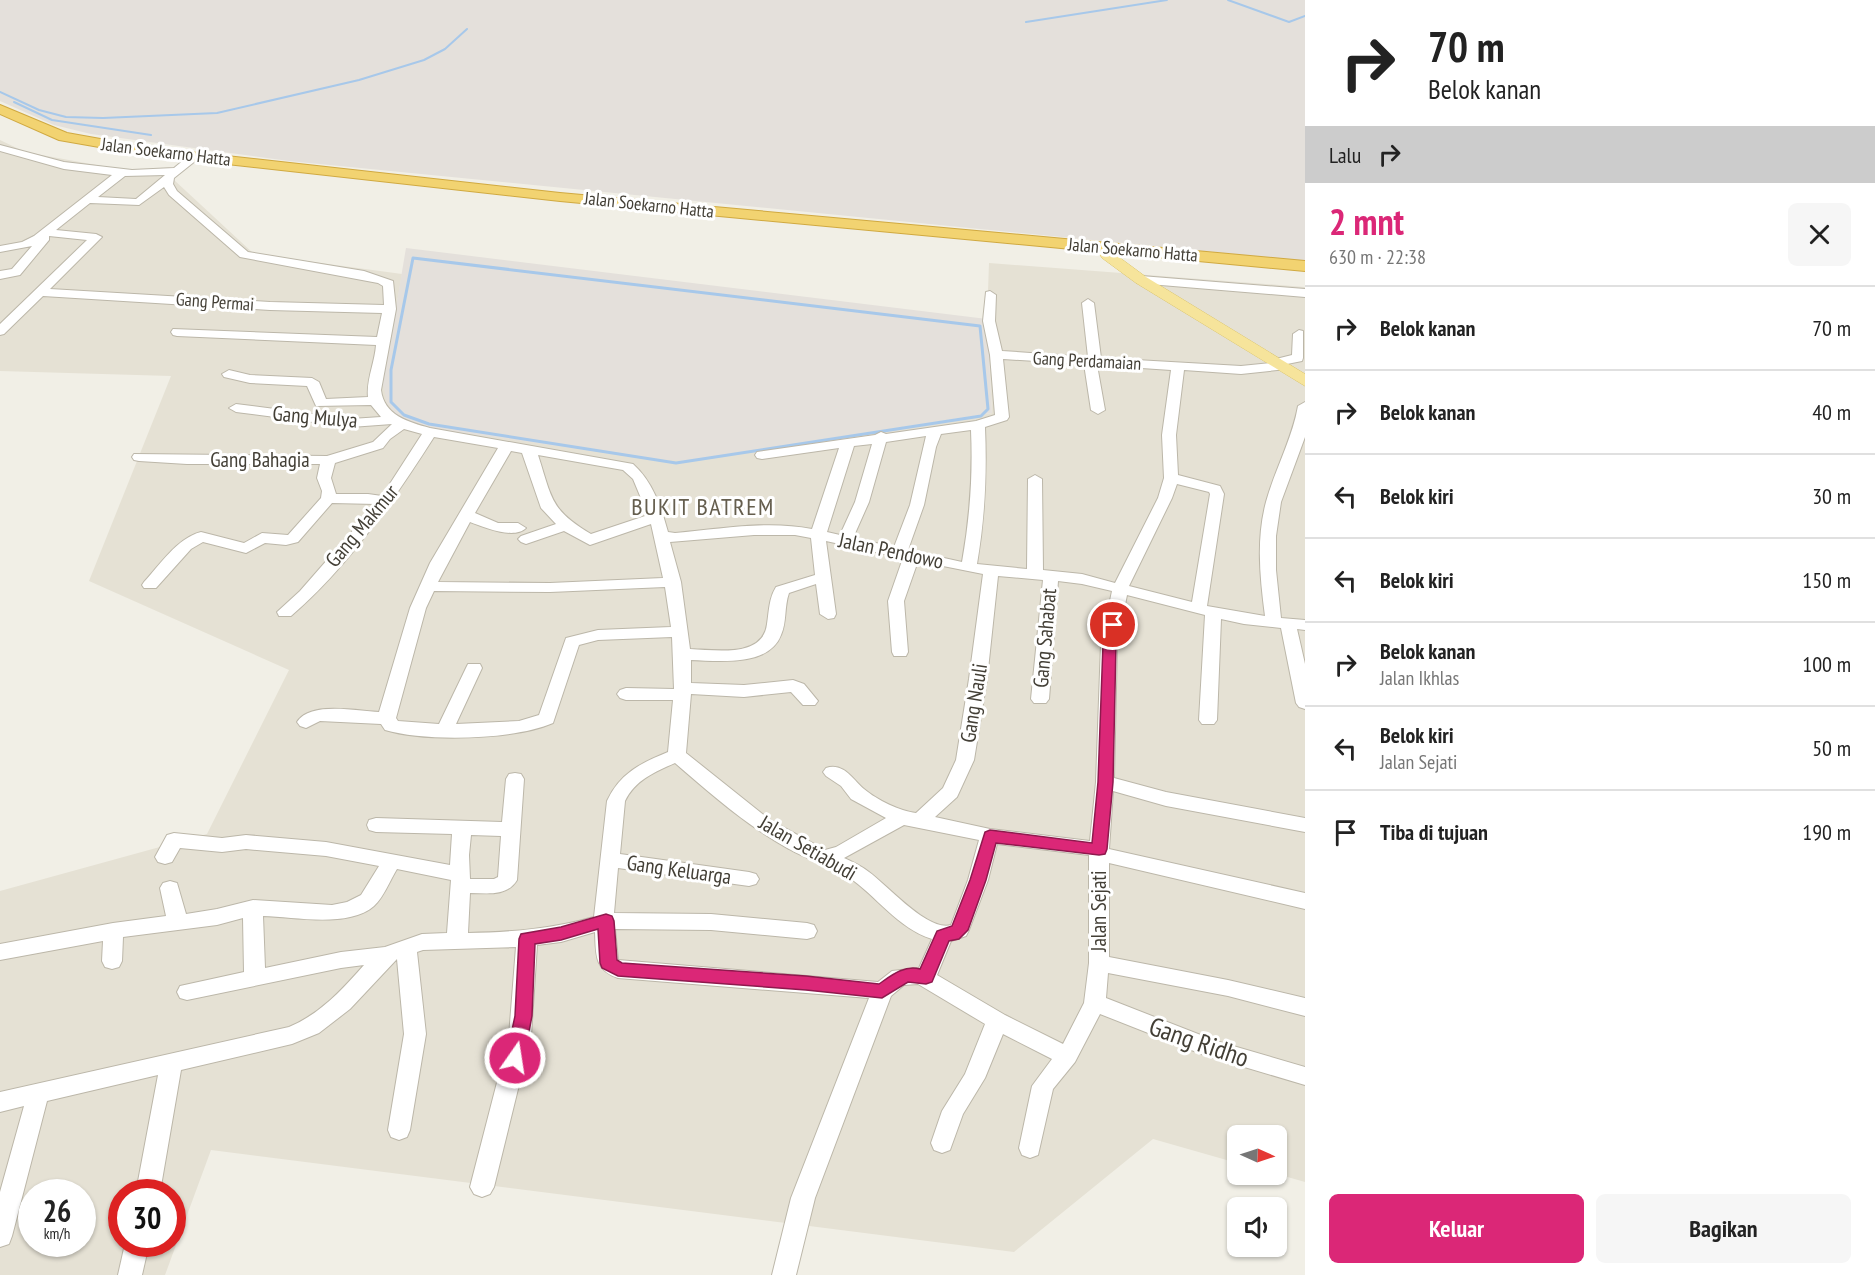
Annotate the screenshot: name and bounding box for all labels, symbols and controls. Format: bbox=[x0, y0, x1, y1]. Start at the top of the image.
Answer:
text: 70 m bbox=[1428, 19, 1505, 74]
icon: right bbox=[1329, 24, 1407, 102]
text: Belok kanan bbox=[1428, 72, 1541, 106]
street label: Jalan Soekarno Hatta bbox=[99, 132, 232, 171]
icon: right bbox=[1373, 138, 1406, 171]
text: Lalu bbox=[1329, 141, 1361, 169]
street label: Jalan Soekarno Hatta bbox=[582, 186, 715, 223]
text: 2 mnt bbox=[1329, 198, 1404, 245]
button: close bbox=[1788, 203, 1851, 266]
street label: Jalan Soekarno Hatta bbox=[1066, 232, 1199, 267]
text: 630 m · 22:38 bbox=[1329, 244, 1426, 270]
street label: Gang Permai bbox=[175, 287, 255, 316]
icon: right bbox=[1329, 312, 1362, 345]
text: Belok kanan bbox=[1380, 314, 1475, 342]
text: 70 m bbox=[1812, 314, 1851, 342]
street label: Gang Perdamaian bbox=[1032, 346, 1142, 375]
icon: right bbox=[1329, 396, 1362, 429]
text: Belok kanan bbox=[1380, 398, 1475, 426]
text: 40 m bbox=[1812, 398, 1851, 426]
street label: Gang Mulya bbox=[271, 399, 359, 434]
street label: Gang Bahagia bbox=[210, 446, 310, 473]
street label: Gang Makmur bbox=[319, 479, 404, 573]
icon: left bbox=[1329, 480, 1362, 513]
text: Belok kiri bbox=[1380, 482, 1454, 510]
text: 30 m bbox=[1812, 482, 1851, 510]
district label: BUKIT BATREM bbox=[631, 491, 775, 522]
street label: Jalan Pendowo bbox=[835, 526, 946, 575]
icon: left bbox=[1329, 564, 1362, 597]
text: Belok kiri bbox=[1380, 566, 1454, 594]
text: 150 m bbox=[1802, 566, 1851, 594]
street label: Gang Sahabat bbox=[1027, 587, 1062, 689]
pin bbox=[1087, 599, 1138, 650]
icon: arrive bbox=[1096, 608, 1129, 641]
text: Belok kanan bbox=[1380, 637, 1475, 665]
icon: right bbox=[1329, 648, 1362, 681]
text: 100 m bbox=[1802, 650, 1851, 678]
street label: Gang Nauli bbox=[954, 661, 993, 744]
text: Jalan Ikhlas bbox=[1380, 665, 1459, 691]
text: Belok kiri bbox=[1380, 721, 1454, 749]
icon: left bbox=[1329, 732, 1362, 765]
text: 50 m bbox=[1812, 734, 1851, 762]
text: Jalan Sejati bbox=[1380, 749, 1457, 775]
street label: Jalan Setiabudi bbox=[754, 808, 862, 886]
icon: arrive bbox=[1329, 816, 1362, 849]
text: Tiba di tujuan bbox=[1380, 818, 1488, 846]
text: 190 m bbox=[1802, 818, 1851, 846]
street label: Gang Keluarga bbox=[625, 849, 733, 890]
street label: Jalan Sejati bbox=[1085, 870, 1112, 953]
street label: Gang Ridho bbox=[1145, 1009, 1253, 1074]
position arrow bbox=[483, 1026, 547, 1090]
north arrow bbox=[1227, 1125, 1287, 1185]
map controls bbox=[1227, 1125, 1287, 1257]
speed limit sign: 30 bbox=[108, 1179, 186, 1257]
text: 26 bbox=[43, 1191, 71, 1230]
button: Keluar bbox=[1329, 1194, 1584, 1263]
button: Bagikan bbox=[1596, 1194, 1851, 1263]
button: sound bbox=[1227, 1197, 1287, 1257]
text: km/h bbox=[44, 1224, 70, 1243]

